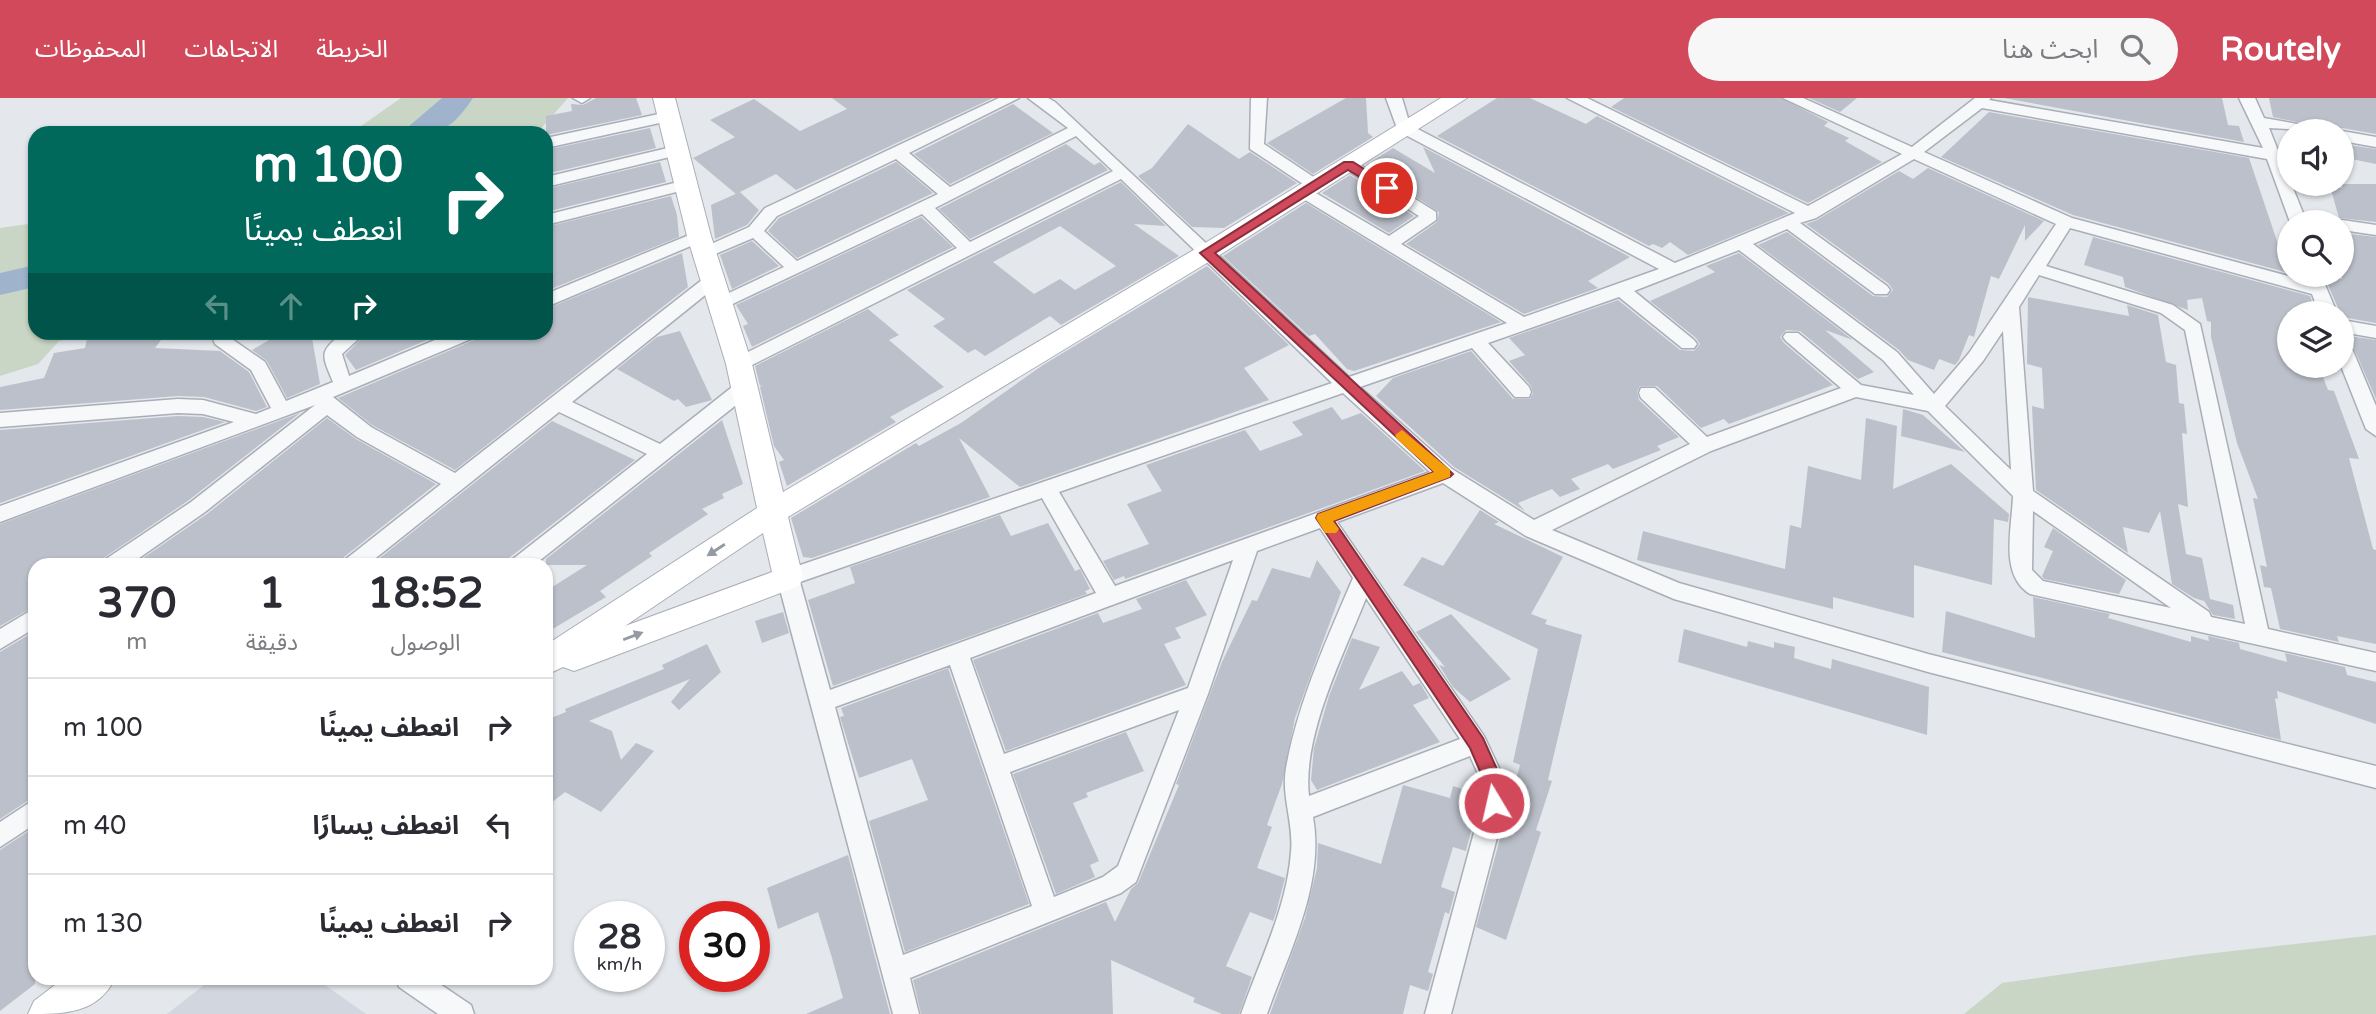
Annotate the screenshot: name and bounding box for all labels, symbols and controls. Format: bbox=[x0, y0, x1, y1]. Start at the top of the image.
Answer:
search box bbox=[1688, 18, 2178, 81]
icon: search bbox=[2116, 30, 2154, 68]
text: Routely bbox=[2220, 30, 2341, 69]
text: ابحث هنا bbox=[2002, 34, 2098, 65]
text: المحفوظات bbox=[35, 35, 146, 64]
text: الاتجاهات bbox=[184, 35, 278, 64]
text: الخريطة bbox=[316, 35, 388, 64]
map controls bbox=[2277, 119, 2354, 378]
button: sound bbox=[2277, 119, 2354, 196]
text: 100 m bbox=[253, 136, 403, 195]
icon: right bbox=[427, 154, 518, 245]
pin bbox=[1357, 158, 1417, 218]
icon: arrive bbox=[1368, 169, 1406, 207]
button: search bbox=[2277, 210, 2354, 287]
text: انعطف يمينًا bbox=[244, 211, 403, 249]
icon: left bbox=[199, 287, 237, 325]
icon: ahead bbox=[272, 287, 310, 325]
icon: right bbox=[345, 287, 383, 325]
button: layers bbox=[2277, 301, 2354, 378]
one-way arrow bbox=[706, 543, 725, 556]
text: 1 bbox=[259, 568, 285, 619]
text: 18:52 bbox=[367, 568, 484, 619]
text: 370 bbox=[97, 578, 176, 629]
text: m bbox=[126, 628, 147, 656]
text: دقيقة bbox=[246, 629, 298, 657]
text: الوصول bbox=[391, 629, 460, 657]
one-way arrow bbox=[622, 630, 643, 641]
icon: right bbox=[480, 708, 518, 746]
text: 100 m bbox=[63, 712, 143, 743]
text: انعطف يمينًا bbox=[319, 712, 459, 743]
position arrow bbox=[1457, 766, 1531, 840]
icon: left bbox=[480, 806, 518, 844]
text: 40 m bbox=[63, 810, 126, 841]
text: انعطف يسارًا bbox=[313, 810, 459, 841]
speed limit sign: 30 bbox=[679, 901, 770, 992]
icon: right bbox=[480, 904, 518, 942]
text: 130 m bbox=[63, 908, 143, 939]
text: انعطف يمينًا bbox=[319, 908, 459, 939]
text: 28 bbox=[598, 916, 641, 958]
text: km/h bbox=[597, 953, 642, 975]

